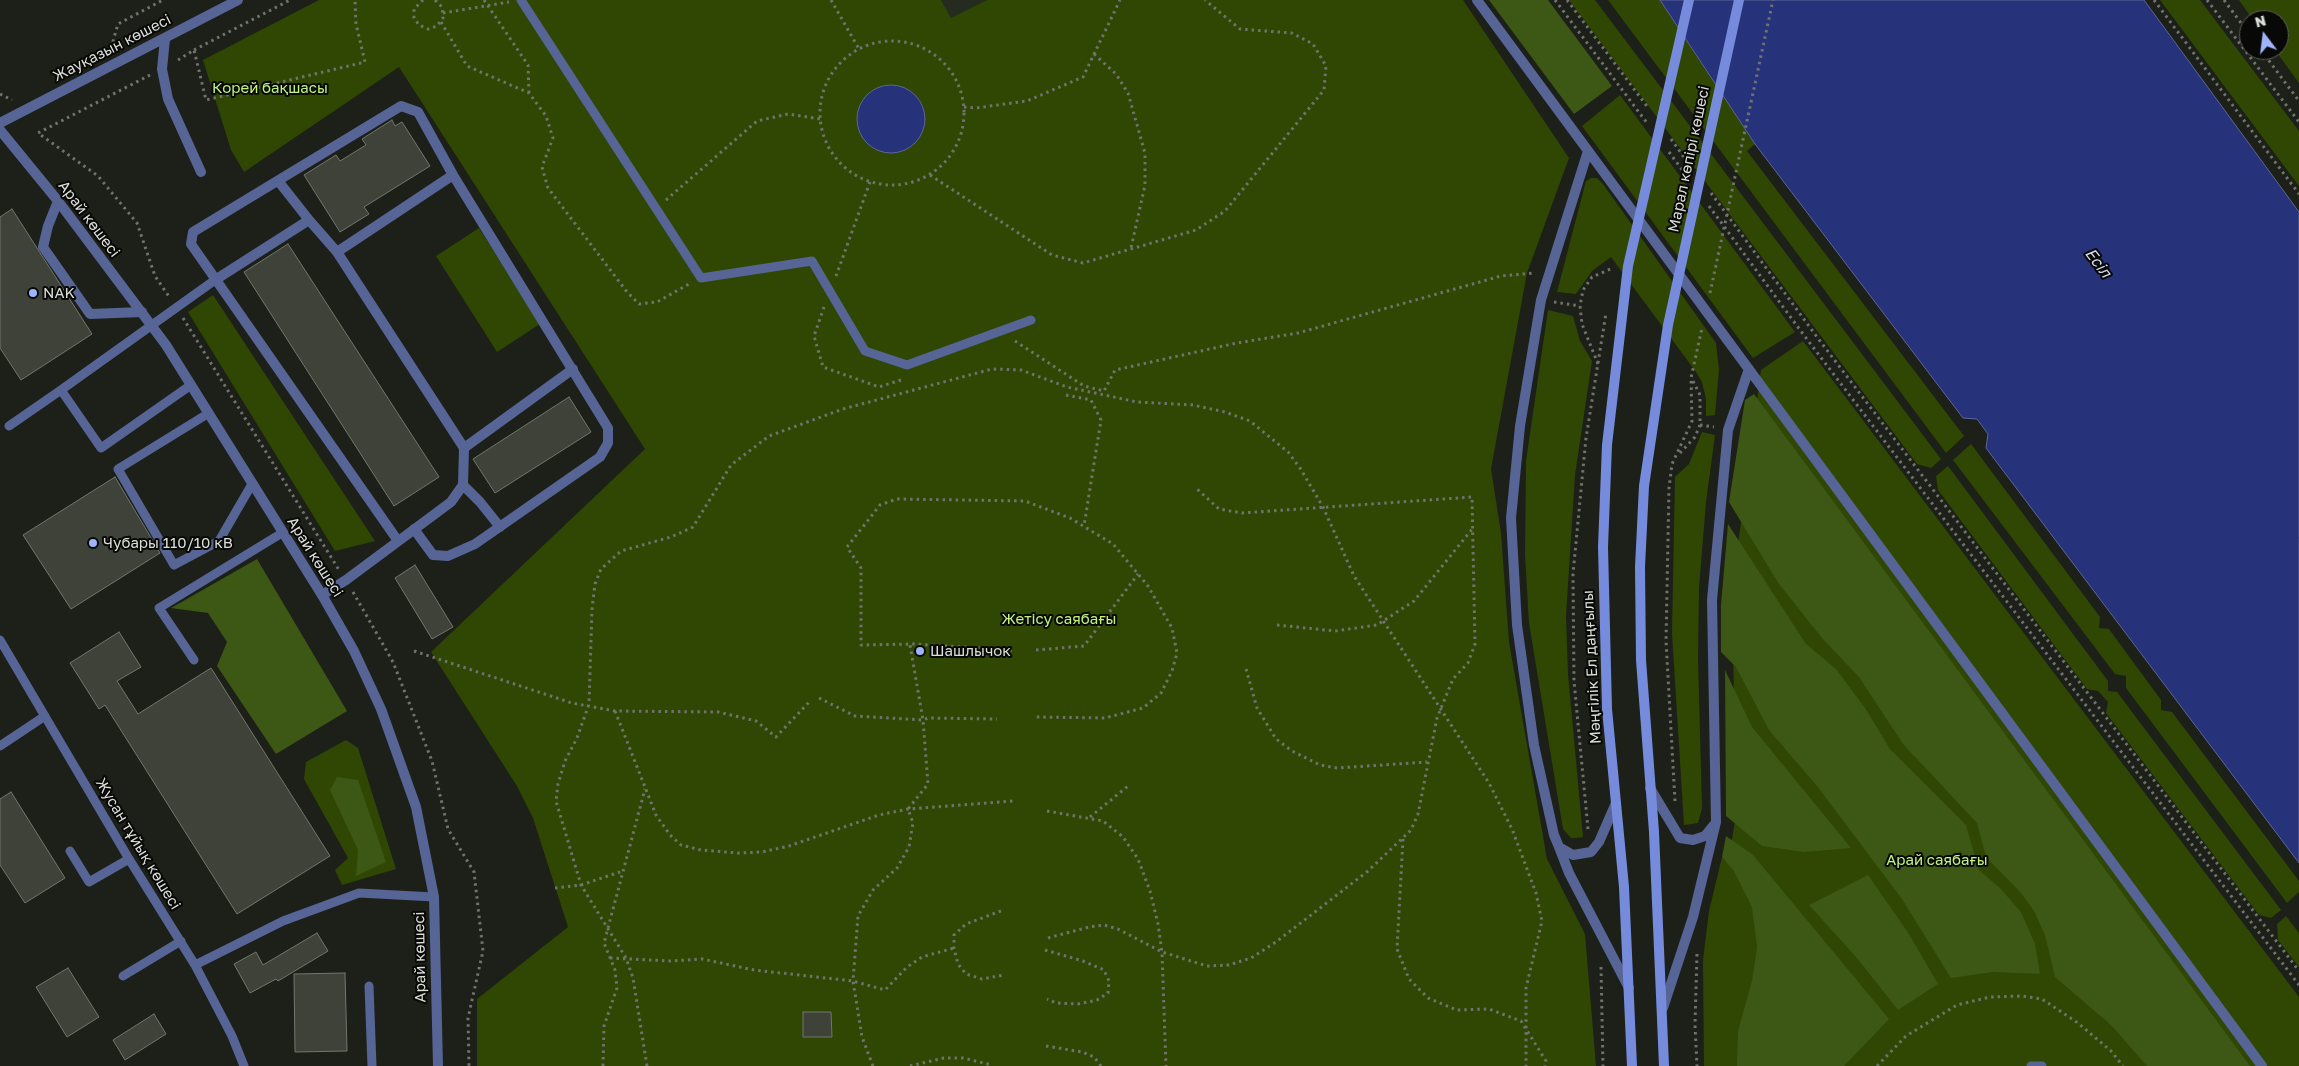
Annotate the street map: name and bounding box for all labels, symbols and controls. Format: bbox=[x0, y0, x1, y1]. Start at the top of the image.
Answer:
street label: Жауқазын көшесі bbox=[50, 10, 174, 86]
north arrow bbox=[2239, 10, 2289, 60]
text: N bbox=[2253, 11, 2268, 31]
park label: Корей бақшасы bbox=[212, 79, 328, 97]
street label: Марал көпірі көшесі bbox=[1665, 84, 1713, 234]
street label: Арай көшесі bbox=[54, 177, 124, 261]
water label: Есіл bbox=[2081, 244, 2115, 282]
place label: NAK bbox=[43, 284, 75, 302]
marker: NAK bbox=[27, 287, 39, 299]
street label: Арай көшесі bbox=[283, 514, 347, 600]
place label: Чубары 110/10 кВ bbox=[103, 534, 233, 552]
marker: Чубары 110/10 кВ bbox=[87, 537, 99, 549]
street label: Мәңгілік Ел даңғылы bbox=[1579, 590, 1605, 744]
park label: Жетісу саябағы bbox=[1001, 610, 1117, 628]
place label: Шашлычок bbox=[930, 642, 1011, 660]
marker: Шашлычок bbox=[914, 645, 926, 657]
street label: Жусан тұйық көшесі bbox=[92, 775, 184, 913]
park label: Арай саябағы bbox=[1886, 851, 1988, 869]
street label: Арай көшесі bbox=[410, 911, 430, 1003]

